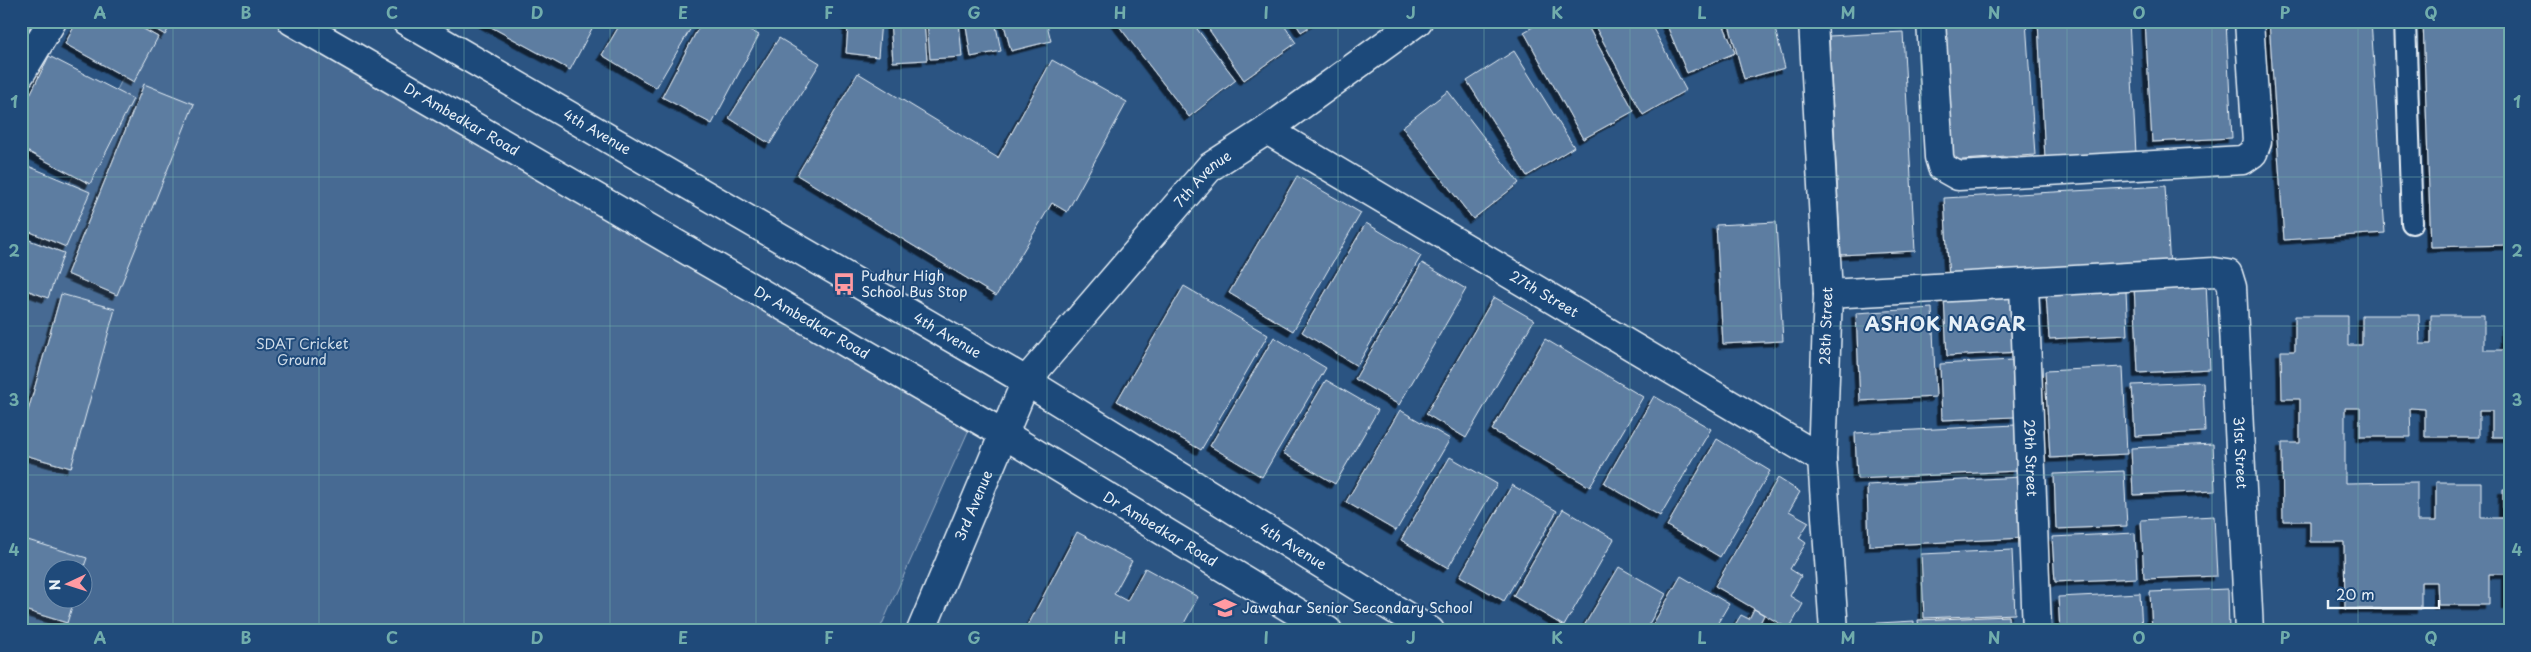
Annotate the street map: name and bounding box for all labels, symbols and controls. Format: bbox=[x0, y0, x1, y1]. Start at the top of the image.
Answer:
text: A bbox=[94, 0, 107, 24]
text: B bbox=[241, 0, 252, 24]
text: C bbox=[386, 0, 398, 24]
text: D bbox=[531, 0, 543, 24]
text: E bbox=[678, 0, 688, 24]
text: F bbox=[824, 0, 834, 24]
text: G bbox=[967, 0, 981, 24]
text: H bbox=[1114, 0, 1126, 24]
text: I bbox=[1263, 0, 1269, 24]
text: J bbox=[1406, 0, 1416, 24]
text: K bbox=[1551, 0, 1563, 24]
text: L bbox=[1697, 0, 1707, 24]
text: M bbox=[1840, 0, 1856, 24]
text: N bbox=[1988, 0, 2000, 24]
text: O bbox=[2133, 0, 2146, 24]
text: P bbox=[2280, 0, 2291, 24]
text: Q bbox=[2425, 0, 2438, 24]
street label: Dr Ambedkar Road bbox=[400, 77, 523, 161]
text: 1 bbox=[10, 89, 18, 113]
text: 1 bbox=[2513, 89, 2521, 113]
street label: 4th Avenue bbox=[560, 104, 636, 160]
street label: 7th Avenue bbox=[1169, 145, 1236, 212]
text: 2 bbox=[8, 238, 20, 262]
text: 2 bbox=[2511, 238, 2523, 262]
place label: Pudhur High School Bus Stop bbox=[861, 265, 967, 302]
street label: 27th Street bbox=[1506, 265, 1583, 322]
bus stop icon: Pudhur High School Bus Stop bbox=[831, 271, 857, 297]
street label: Dr Ambedkar Road bbox=[751, 280, 874, 364]
street label: 28th Street bbox=[1814, 286, 1837, 365]
street label: 4th Avenue bbox=[910, 307, 986, 363]
district label: ASHOK NAGAR bbox=[1865, 309, 2027, 337]
park label: SDAT Cricket Ground bbox=[256, 333, 349, 370]
text: 3 bbox=[9, 387, 19, 411]
text: 3 bbox=[2512, 387, 2522, 411]
street label: 31st Street bbox=[2228, 416, 2253, 489]
street label: 29th Street bbox=[2019, 419, 2043, 497]
street label: 3rd Avenue bbox=[949, 466, 998, 544]
street label: Dr Ambedkar Road bbox=[1099, 486, 1222, 571]
street label: 4th Avenue bbox=[1256, 517, 1331, 575]
text: 4 bbox=[9, 537, 20, 561]
text: 4 bbox=[2512, 537, 2523, 561]
north arrow bbox=[42, 560, 92, 610]
scale bar bbox=[2328, 577, 2440, 609]
text: N bbox=[44, 579, 65, 591]
text: 20 m bbox=[2336, 582, 2375, 605]
school or university icon: Jawahar Senior Secondary School bbox=[1212, 595, 1238, 621]
place label: Jawahar Senior Secondary School bbox=[1242, 597, 1473, 618]
text: A bbox=[94, 625, 107, 649]
text: B bbox=[241, 625, 252, 649]
text: C bbox=[386, 625, 398, 649]
text: D bbox=[531, 625, 543, 649]
text: E bbox=[678, 625, 688, 649]
text: F bbox=[824, 625, 834, 649]
text: G bbox=[967, 625, 981, 649]
text: H bbox=[1114, 625, 1126, 649]
text: I bbox=[1263, 625, 1269, 649]
text: J bbox=[1406, 625, 1416, 649]
text: K bbox=[1551, 625, 1563, 649]
text: L bbox=[1697, 625, 1707, 649]
text: M bbox=[1840, 625, 1856, 649]
text: N bbox=[1988, 625, 2000, 649]
text: O bbox=[2133, 625, 2146, 649]
text: P bbox=[2280, 625, 2291, 649]
text: Q bbox=[2425, 625, 2438, 649]

